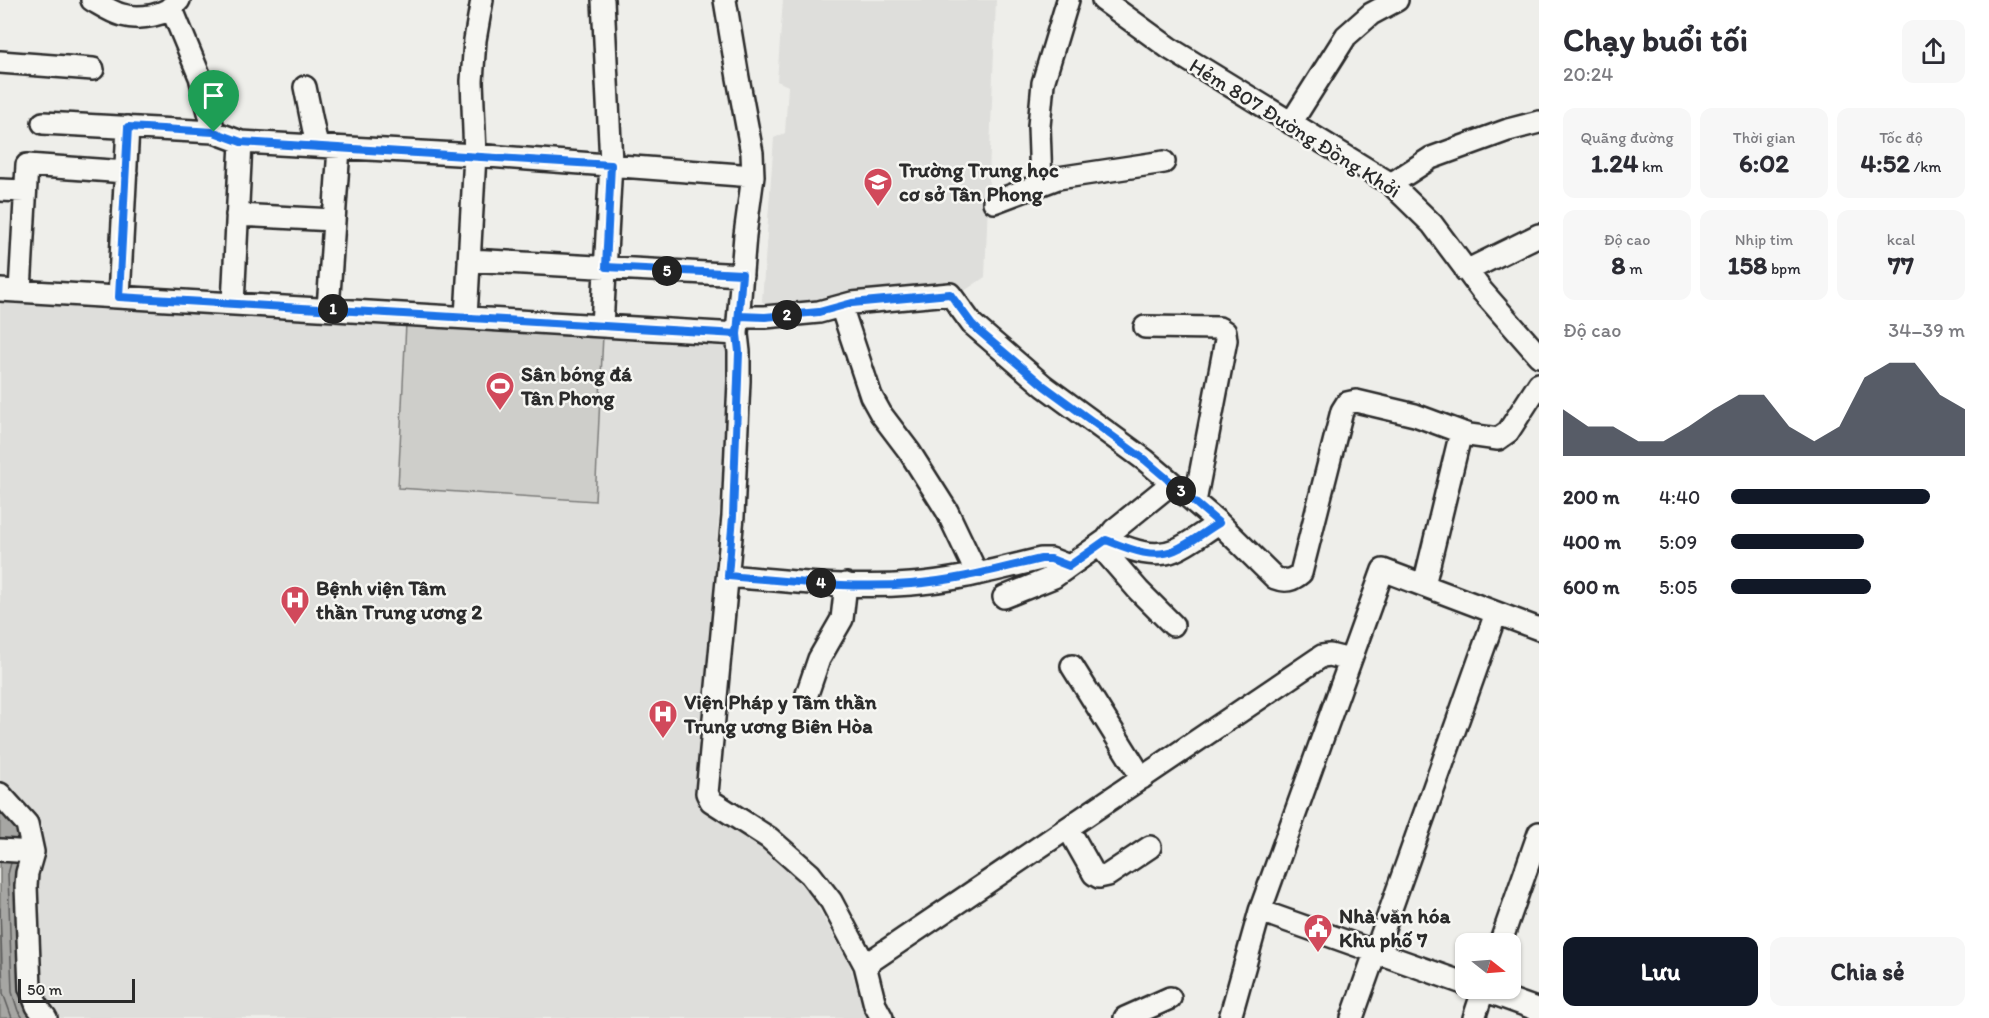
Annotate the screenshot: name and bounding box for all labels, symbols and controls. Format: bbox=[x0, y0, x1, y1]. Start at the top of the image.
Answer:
text: Chạy buổi tối bbox=[1563, 20, 1748, 59]
button: share bbox=[1902, 20, 1965, 83]
street label: Hẻm 807 Đường Đồng Khởi bbox=[1185, 52, 1405, 203]
text: 20:24 bbox=[1563, 62, 1613, 86]
pin bbox=[188, 70, 239, 132]
icon: arrive bbox=[197, 79, 230, 112]
text: Quãng đường bbox=[1580, 128, 1674, 147]
text: Thời gian bbox=[1733, 128, 1795, 147]
text: Tốc độ bbox=[1879, 128, 1923, 147]
text: 1.24 bbox=[1591, 147, 1639, 179]
text: 6:02 bbox=[1739, 147, 1789, 179]
text: 4:52 bbox=[1861, 147, 1910, 179]
place label: Trường Trung học cơ sở Tân Phong bbox=[898, 157, 1059, 207]
text: km bbox=[1639, 157, 1663, 176]
text: /km bbox=[1910, 157, 1941, 176]
school or university icon: Trường Trung học cơ sở Tân Phong bbox=[862, 166, 894, 208]
text: Độ cao bbox=[1604, 230, 1650, 249]
text: Nhịp tim bbox=[1735, 230, 1793, 249]
text: kcal bbox=[1887, 230, 1915, 249]
text: 8 bbox=[1611, 249, 1626, 281]
text: 158 bbox=[1727, 249, 1767, 281]
text: 77 bbox=[1888, 249, 1914, 281]
pin: 5 bbox=[652, 256, 682, 286]
text: m bbox=[1626, 259, 1643, 278]
text: bpm bbox=[1767, 259, 1801, 278]
text: 5 bbox=[663, 261, 671, 280]
pin: 1 bbox=[318, 294, 348, 324]
text: 1 bbox=[329, 299, 337, 318]
pin: 2 bbox=[772, 300, 802, 330]
text: 2 bbox=[783, 305, 791, 324]
text: Độ cao bbox=[1563, 318, 1621, 342]
text: 34–39 m bbox=[1888, 318, 1965, 342]
place label: Sân bóng đá Tân Phong bbox=[520, 361, 633, 411]
sports icon: Sân bóng đá Tân Phong bbox=[484, 370, 516, 412]
pin: 3 bbox=[1166, 476, 1196, 506]
text: 3 bbox=[1177, 481, 1185, 500]
text: 200 m bbox=[1563, 485, 1619, 509]
text: 4:40 bbox=[1659, 485, 1700, 509]
text: 400 m bbox=[1563, 530, 1621, 554]
text: 5:09 bbox=[1659, 530, 1697, 554]
pin: 4 bbox=[806, 568, 836, 598]
text: 4 bbox=[816, 573, 826, 592]
place label: Bệnh viện Tâm thần Trung ương 2 bbox=[316, 575, 482, 625]
text: 600 m bbox=[1563, 575, 1620, 599]
text: 5:05 bbox=[1659, 575, 1697, 599]
hospital icon: Bệnh viện Tâm thần Trung ương 2 bbox=[279, 584, 311, 626]
place label: Viện Pháp y Tâm thần Trung ương Biên Hòa bbox=[683, 689, 877, 739]
hospital icon: Viện Pháp y Tâm thần Trung ương Biên Hòa bbox=[647, 698, 679, 740]
place label: Nhà văn hóa Khu phố 7 bbox=[1339, 903, 1451, 953]
public building icon: Nhà văn hóa Khu phố 7 bbox=[1302, 912, 1334, 954]
north arrow bbox=[1455, 933, 1521, 999]
map controls bbox=[1455, 933, 1521, 999]
button: Lưu bbox=[1563, 937, 1758, 1006]
button: Chia sẻ bbox=[1770, 937, 1965, 1006]
scale bar bbox=[18, 976, 135, 1004]
text: 50 m bbox=[27, 980, 62, 999]

